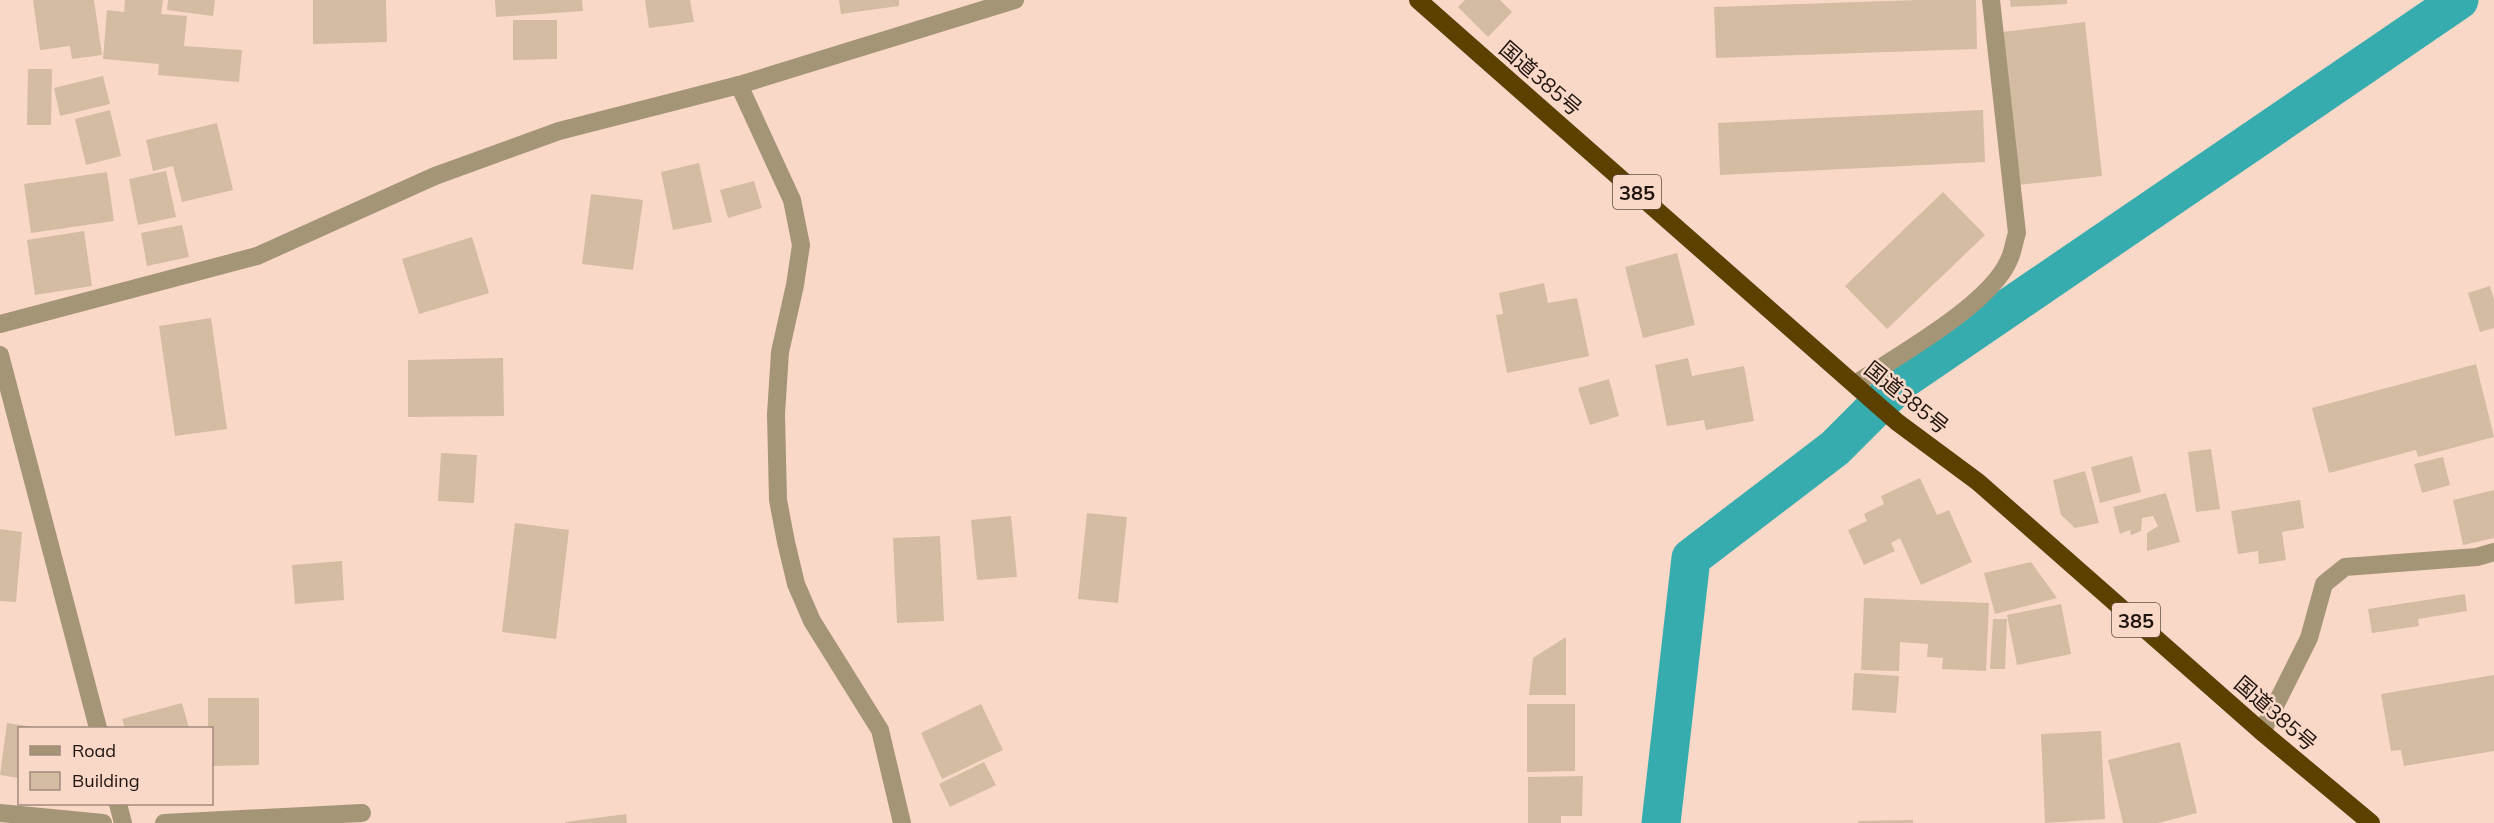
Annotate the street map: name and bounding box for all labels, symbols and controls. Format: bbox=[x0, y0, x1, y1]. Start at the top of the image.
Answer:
street label: 国道385号 bbox=[1494, 35, 1588, 121]
road number: 385 bbox=[1613, 175, 1661, 209]
street label: 国道385号 bbox=[1860, 355, 1954, 439]
road number: 385 bbox=[2112, 603, 2160, 637]
street label: 国道385号 bbox=[2229, 670, 2323, 756]
legend bbox=[18, 727, 213, 805]
text: Road bbox=[72, 739, 116, 762]
text: Building bbox=[72, 769, 140, 792]

